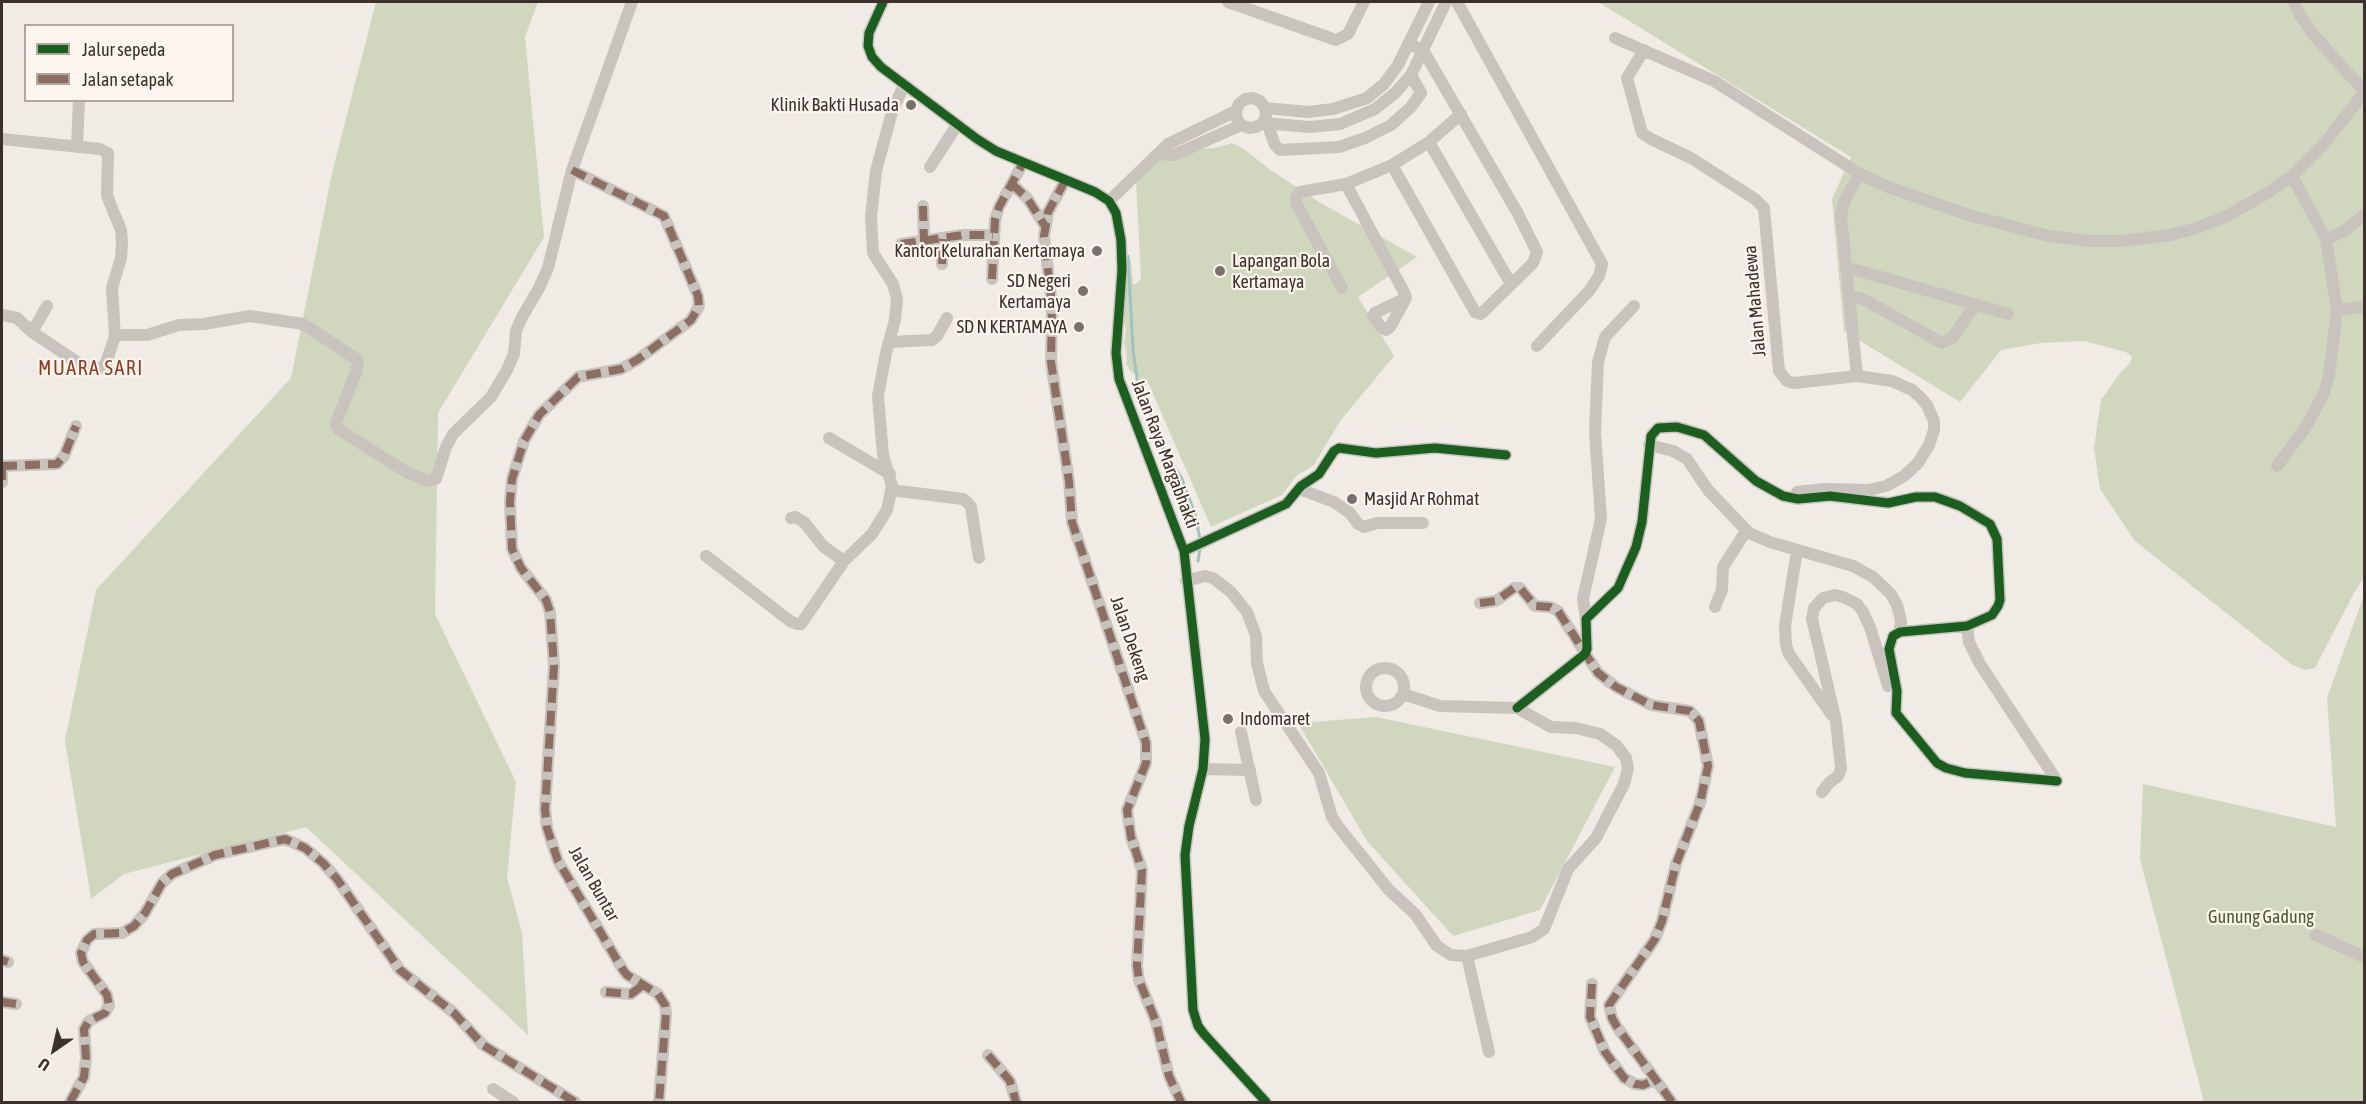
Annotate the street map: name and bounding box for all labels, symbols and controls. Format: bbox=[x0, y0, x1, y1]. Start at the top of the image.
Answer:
legend bbox=[24, 24, 234, 102]
text: Jalur sepeda bbox=[82, 39, 165, 60]
text: Jalan setapak bbox=[82, 69, 173, 90]
place label: Klinik Bakti Husada bbox=[771, 94, 899, 116]
marker: Klinik Bakti Husada bbox=[904, 98, 918, 112]
place label: Kantor Kelurahan Kertamaya bbox=[894, 240, 1085, 262]
marker: Kantor Kelurahan Kertamaya bbox=[1090, 244, 1104, 258]
street label: Jalan Mahadewa bbox=[1739, 245, 1771, 357]
place label: Lapangan Bola Kertamaya bbox=[1232, 250, 1330, 292]
marker: Lapangan Bola Kertamaya bbox=[1213, 264, 1227, 278]
place label: SD Negeri Kertamaya bbox=[999, 270, 1071, 312]
marker: SD Negeri Kertamaya bbox=[1076, 284, 1090, 298]
place label: SD N KERTAMAYA bbox=[956, 316, 1067, 338]
marker: SD N KERTAMAYA bbox=[1072, 320, 1086, 334]
district label: MUARA SARI bbox=[38, 357, 144, 381]
street label: Jalan Raya Margabhakti bbox=[1127, 377, 1203, 531]
place label: Masjid Ar Rohmat bbox=[1364, 488, 1479, 510]
marker: Masjid Ar Rohmat bbox=[1345, 492, 1359, 506]
street label: Jalan Dekeng bbox=[1105, 593, 1155, 685]
place label: Indomaret bbox=[1240, 708, 1310, 730]
marker: Indomaret bbox=[1221, 712, 1235, 726]
street label: Jalan Buntar bbox=[564, 843, 624, 925]
park label: Gunung Gadung bbox=[2208, 906, 2314, 928]
north arrow bbox=[24, 1020, 84, 1080]
text: U bbox=[35, 1055, 53, 1075]

